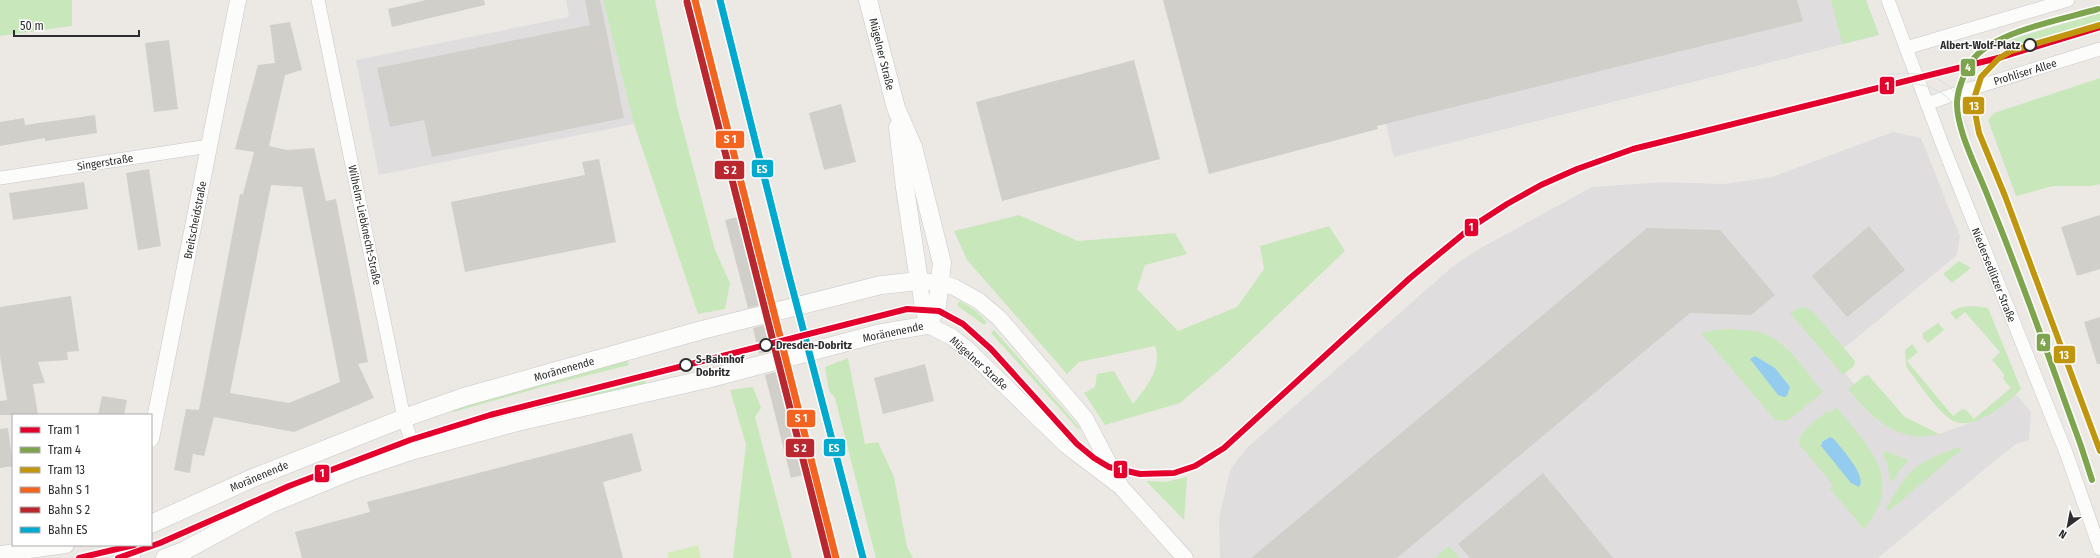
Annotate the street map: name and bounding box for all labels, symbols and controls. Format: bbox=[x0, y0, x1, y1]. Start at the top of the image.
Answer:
scale bar bbox=[14, 12, 139, 38]
street label: Mügelner Straße bbox=[866, 17, 897, 92]
text: 50 m bbox=[20, 19, 44, 33]
marker: Albert-Wolf-Platz bbox=[2023, 38, 2037, 52]
place label: Albert-Wolf-Platz bbox=[1939, 39, 2020, 52]
street label: Prohliser Allee bbox=[1992, 57, 2058, 88]
line badge: 4 bbox=[1960, 58, 1976, 77]
text: 4 bbox=[1965, 61, 1971, 74]
line badge: 1 bbox=[1879, 76, 1895, 95]
text: 1 bbox=[1885, 80, 1889, 93]
line badge: 13 bbox=[1962, 96, 1985, 115]
text: 13 bbox=[1969, 100, 1979, 113]
line badge: S 1 bbox=[715, 130, 745, 149]
text: S 1 bbox=[724, 133, 736, 146]
street label: Singerstraße bbox=[76, 152, 134, 173]
line badge: ES bbox=[751, 159, 774, 178]
line badge: S 2 bbox=[714, 160, 745, 180]
text: ES bbox=[757, 163, 768, 176]
street label: Wilhelm-Liebknecht-Straße bbox=[345, 164, 384, 286]
text: S 2 bbox=[723, 164, 737, 177]
street label: Breitscheidstraße bbox=[182, 180, 209, 260]
line badge: 1 bbox=[1464, 218, 1479, 237]
text: 1 bbox=[1469, 221, 1473, 234]
street label: Niedersedlitzer Straße bbox=[1969, 226, 2018, 324]
street label: Moränenende bbox=[861, 320, 925, 345]
line badge: 4 bbox=[2036, 333, 2051, 352]
street label: Mügelner Straße bbox=[947, 334, 1010, 393]
text: 4 bbox=[2040, 336, 2046, 349]
marker: Dresden-Dobritz bbox=[759, 338, 773, 352]
place label: Dresden-Dobritz bbox=[776, 339, 852, 352]
line badge: 13 bbox=[2053, 345, 2076, 364]
text: 13 bbox=[2059, 349, 2069, 362]
place label: S-Bahnhof Dobritz bbox=[696, 353, 746, 379]
street label: Moränenende bbox=[533, 355, 596, 384]
marker: S-Bahnhof Dobritz bbox=[679, 358, 693, 372]
line badge: S 1 bbox=[786, 409, 816, 428]
text: S 1 bbox=[795, 412, 807, 425]
legend bbox=[12, 414, 152, 546]
text: Tram 1 bbox=[48, 423, 80, 437]
line badge: S 2 bbox=[785, 438, 815, 458]
line badge: ES bbox=[823, 438, 846, 457]
text: S 2 bbox=[793, 442, 807, 455]
text: ES bbox=[829, 442, 840, 455]
text: Tram 4 bbox=[48, 443, 81, 457]
street label: Moränenende bbox=[228, 458, 290, 495]
line badge: 1 bbox=[1113, 460, 1128, 479]
text: Tram 13 bbox=[48, 463, 85, 477]
text: 1 bbox=[1118, 463, 1122, 476]
line badge: 1 bbox=[314, 464, 330, 483]
text: 1 bbox=[320, 467, 324, 480]
text: Bahn S 1 bbox=[48, 483, 89, 497]
text: Bahn S 2 bbox=[48, 503, 90, 517]
north arrow bbox=[2048, 506, 2088, 546]
text: Bahn ES bbox=[48, 523, 87, 537]
text: N bbox=[2057, 527, 2069, 541]

